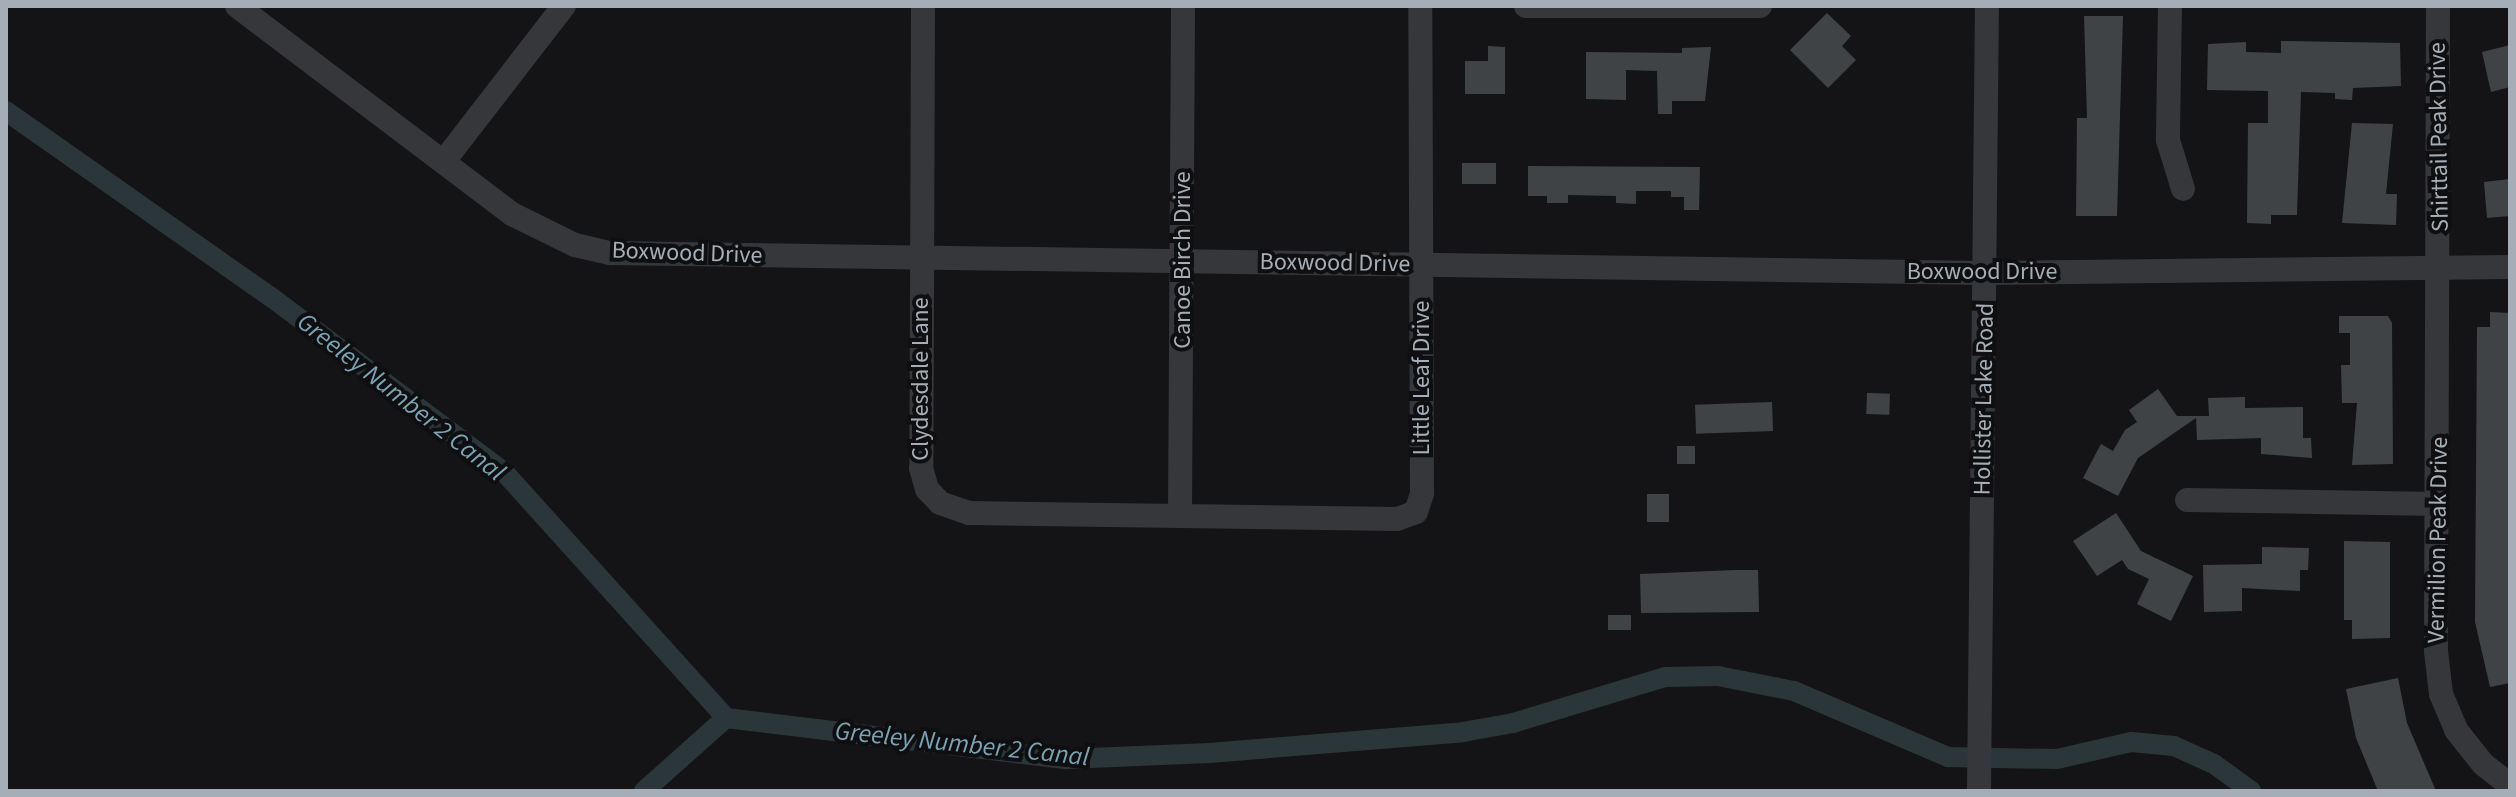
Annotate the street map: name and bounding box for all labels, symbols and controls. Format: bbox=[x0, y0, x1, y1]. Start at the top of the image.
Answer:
street label: Shirttail Peak Drive bbox=[2423, 42, 2455, 232]
street label: Canoe Birch Drive bbox=[1169, 171, 1197, 349]
street label: Boxwood Drive bbox=[611, 236, 763, 270]
street label: Boxwood Drive bbox=[1259, 247, 1411, 279]
street label: Boxwood Drive bbox=[1907, 258, 2057, 286]
street label: Clydesdale Lane bbox=[907, 297, 935, 461]
street label: Little Leaf Drive bbox=[1408, 300, 1436, 456]
street label: Hollister Lake Road bbox=[1968, 302, 2000, 496]
water label: Greeley Number 2 Canal bbox=[291, 306, 511, 488]
street label: Vermilion Peak Drive bbox=[2422, 437, 2454, 643]
water label: Greeley Number 2 Canal bbox=[833, 715, 1091, 773]

